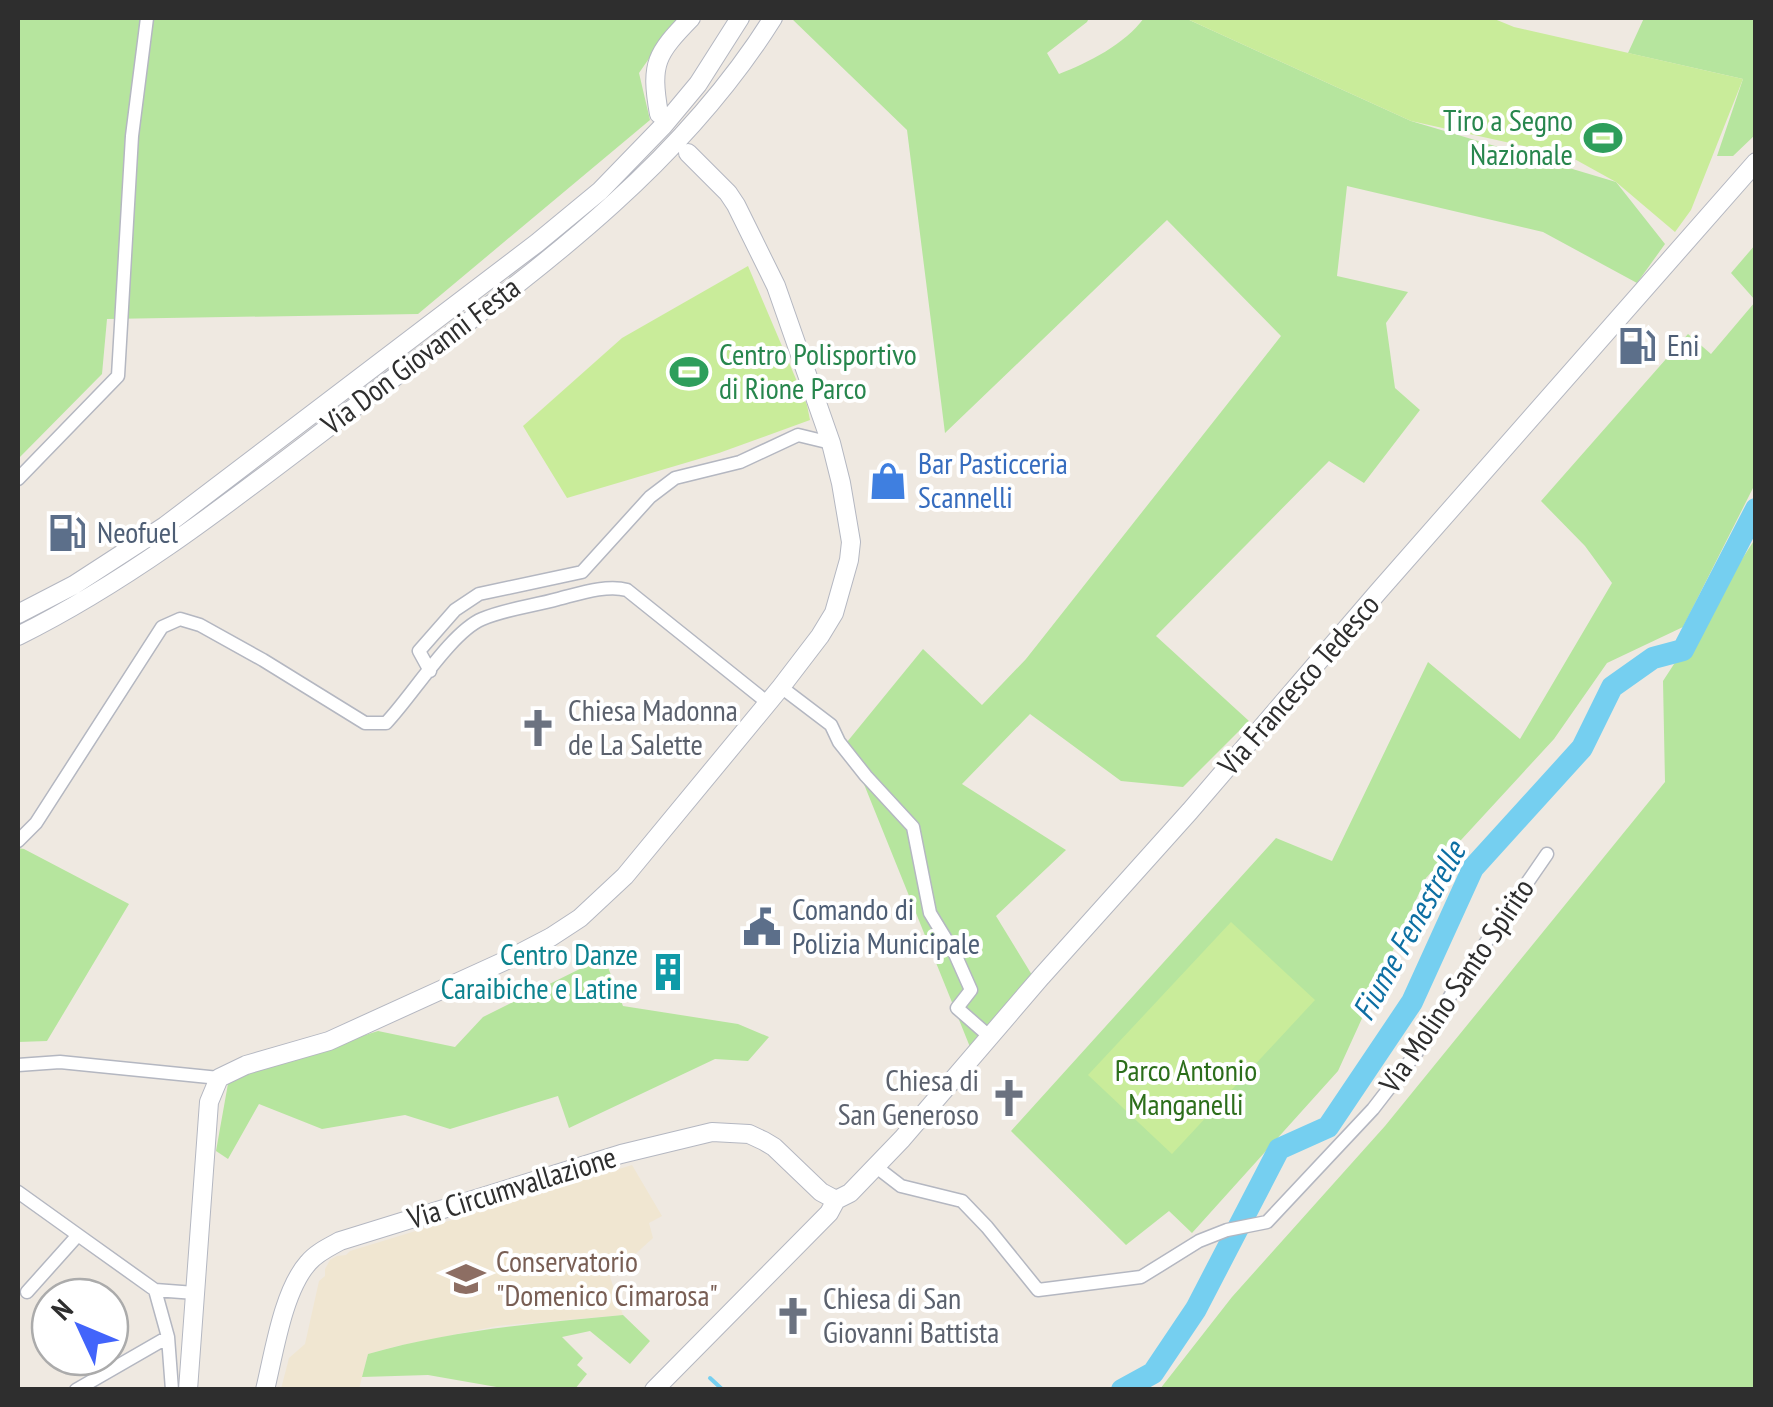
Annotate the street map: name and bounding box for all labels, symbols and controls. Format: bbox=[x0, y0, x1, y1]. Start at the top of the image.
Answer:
place label: Tiro a Segno Nazionale bbox=[1443, 100, 1573, 173]
sports icon: Tiro a Segno Nazionale bbox=[1582, 117, 1624, 159]
street label: Via Don Giovanni Festa bbox=[312, 267, 527, 443]
fuel station icon: Eni bbox=[1616, 325, 1658, 367]
place label: Eni bbox=[1667, 325, 1700, 364]
place label: Centro Polisportivo di Rione Parco bbox=[719, 334, 917, 407]
sports icon: Centro Polisportivo di Rione Parco bbox=[668, 351, 710, 393]
place label: Bar Pasticceria Scannelli bbox=[918, 443, 1068, 516]
shop icon: Bar Pasticceria Scannelli bbox=[867, 460, 909, 502]
fuel station icon: Neofuel bbox=[46, 512, 88, 554]
place label: Neofuel bbox=[97, 512, 178, 551]
street label: Via Francesco Tedesco bbox=[1208, 585, 1387, 783]
place label: Chiesa Madonna de La Salette bbox=[568, 690, 738, 763]
church icon: Chiesa Madonna de La Salette bbox=[517, 707, 559, 749]
water label: Fiume Fenestrelle bbox=[1342, 832, 1475, 1027]
street label: Via Molino Santo Spirito bbox=[1369, 871, 1542, 1101]
place label: Comando di Polizia Municipale bbox=[792, 889, 980, 962]
public building icon: Comando di Polizia Municipale bbox=[741, 906, 783, 948]
place label: Centro Danze Caraibiche e Latine bbox=[441, 934, 638, 1007]
building icon: Centro Danze Caraibiche e Latine bbox=[647, 951, 689, 993]
park label: Parco Antonio Manganelli bbox=[1115, 1050, 1257, 1123]
place label: Chiesa di San Generoso bbox=[838, 1060, 979, 1133]
church icon: Chiesa di San Generoso bbox=[988, 1077, 1030, 1119]
street label: Via Circumvallazione bbox=[402, 1136, 621, 1237]
place label: Conservatorio "Domenico Cimarosa" bbox=[496, 1241, 718, 1314]
school or university icon: Conservatorio "Domenico Cimarosa" bbox=[445, 1258, 487, 1300]
north arrow bbox=[30, 1277, 130, 1377]
place label: Chiesa di San Giovanni Battista bbox=[823, 1278, 999, 1351]
text: N bbox=[43, 1291, 80, 1328]
church icon: Chiesa di San Giovanni Battista bbox=[772, 1295, 814, 1337]

